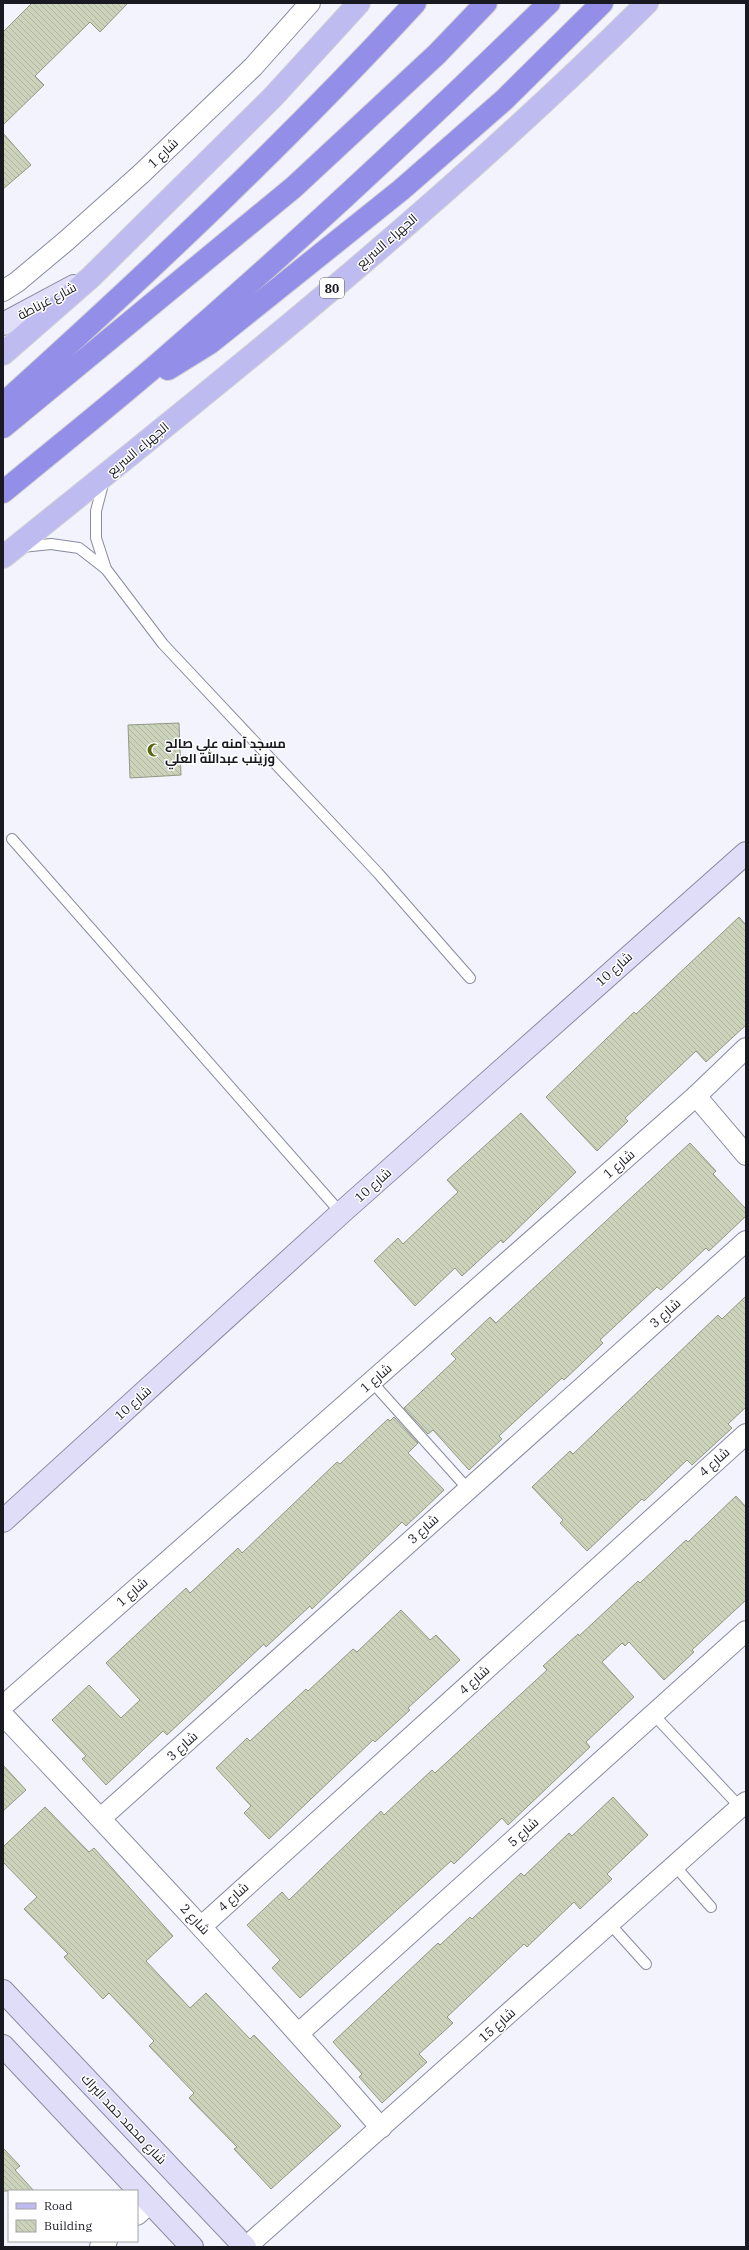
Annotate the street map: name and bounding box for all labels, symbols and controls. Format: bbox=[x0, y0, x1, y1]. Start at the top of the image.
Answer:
street label: شارع 1 bbox=[144, 134, 182, 172]
street label: الجهراء السريع bbox=[353, 210, 421, 272]
street label: شارع غرناطة bbox=[15, 278, 79, 324]
road number: 80 bbox=[320, 278, 344, 298]
street label: الجهراء السريع bbox=[104, 418, 172, 480]
place label: مسجد آمنه علي صالح وزينب عبدالله العلي bbox=[165, 735, 286, 770]
mosque icon: مسجد آمنه علي صالح وزينب عبدالله العلي bbox=[146, 742, 162, 758]
street label: شارع 10 bbox=[592, 948, 636, 990]
street label: شارع 1 bbox=[600, 1146, 638, 1182]
street label: شارع 10 bbox=[351, 1164, 395, 1206]
street label: شارع 3 bbox=[646, 1295, 684, 1331]
street label: شارع 1 bbox=[357, 1360, 395, 1396]
street label: شارع 10 bbox=[111, 1382, 155, 1424]
street label: شارع 4 bbox=[695, 1444, 733, 1480]
street label: شارع 3 bbox=[404, 1511, 442, 1547]
street label: شارع 1 bbox=[113, 1574, 151, 1610]
street label: شارع 4 bbox=[455, 1662, 493, 1698]
street label: شارع 3 bbox=[163, 1728, 201, 1764]
street label: شارع 5 bbox=[504, 1814, 542, 1850]
street label: شارع 4 bbox=[214, 1879, 252, 1915]
street label: شارع 2 bbox=[177, 1900, 213, 1938]
street label: شارع 15 bbox=[475, 2004, 519, 2046]
street label: شارع محمد حمد البراك bbox=[78, 2070, 170, 2168]
legend bbox=[8, 2190, 138, 2242]
text: Road bbox=[44, 2198, 73, 2213]
text: Building bbox=[44, 2218, 92, 2233]

